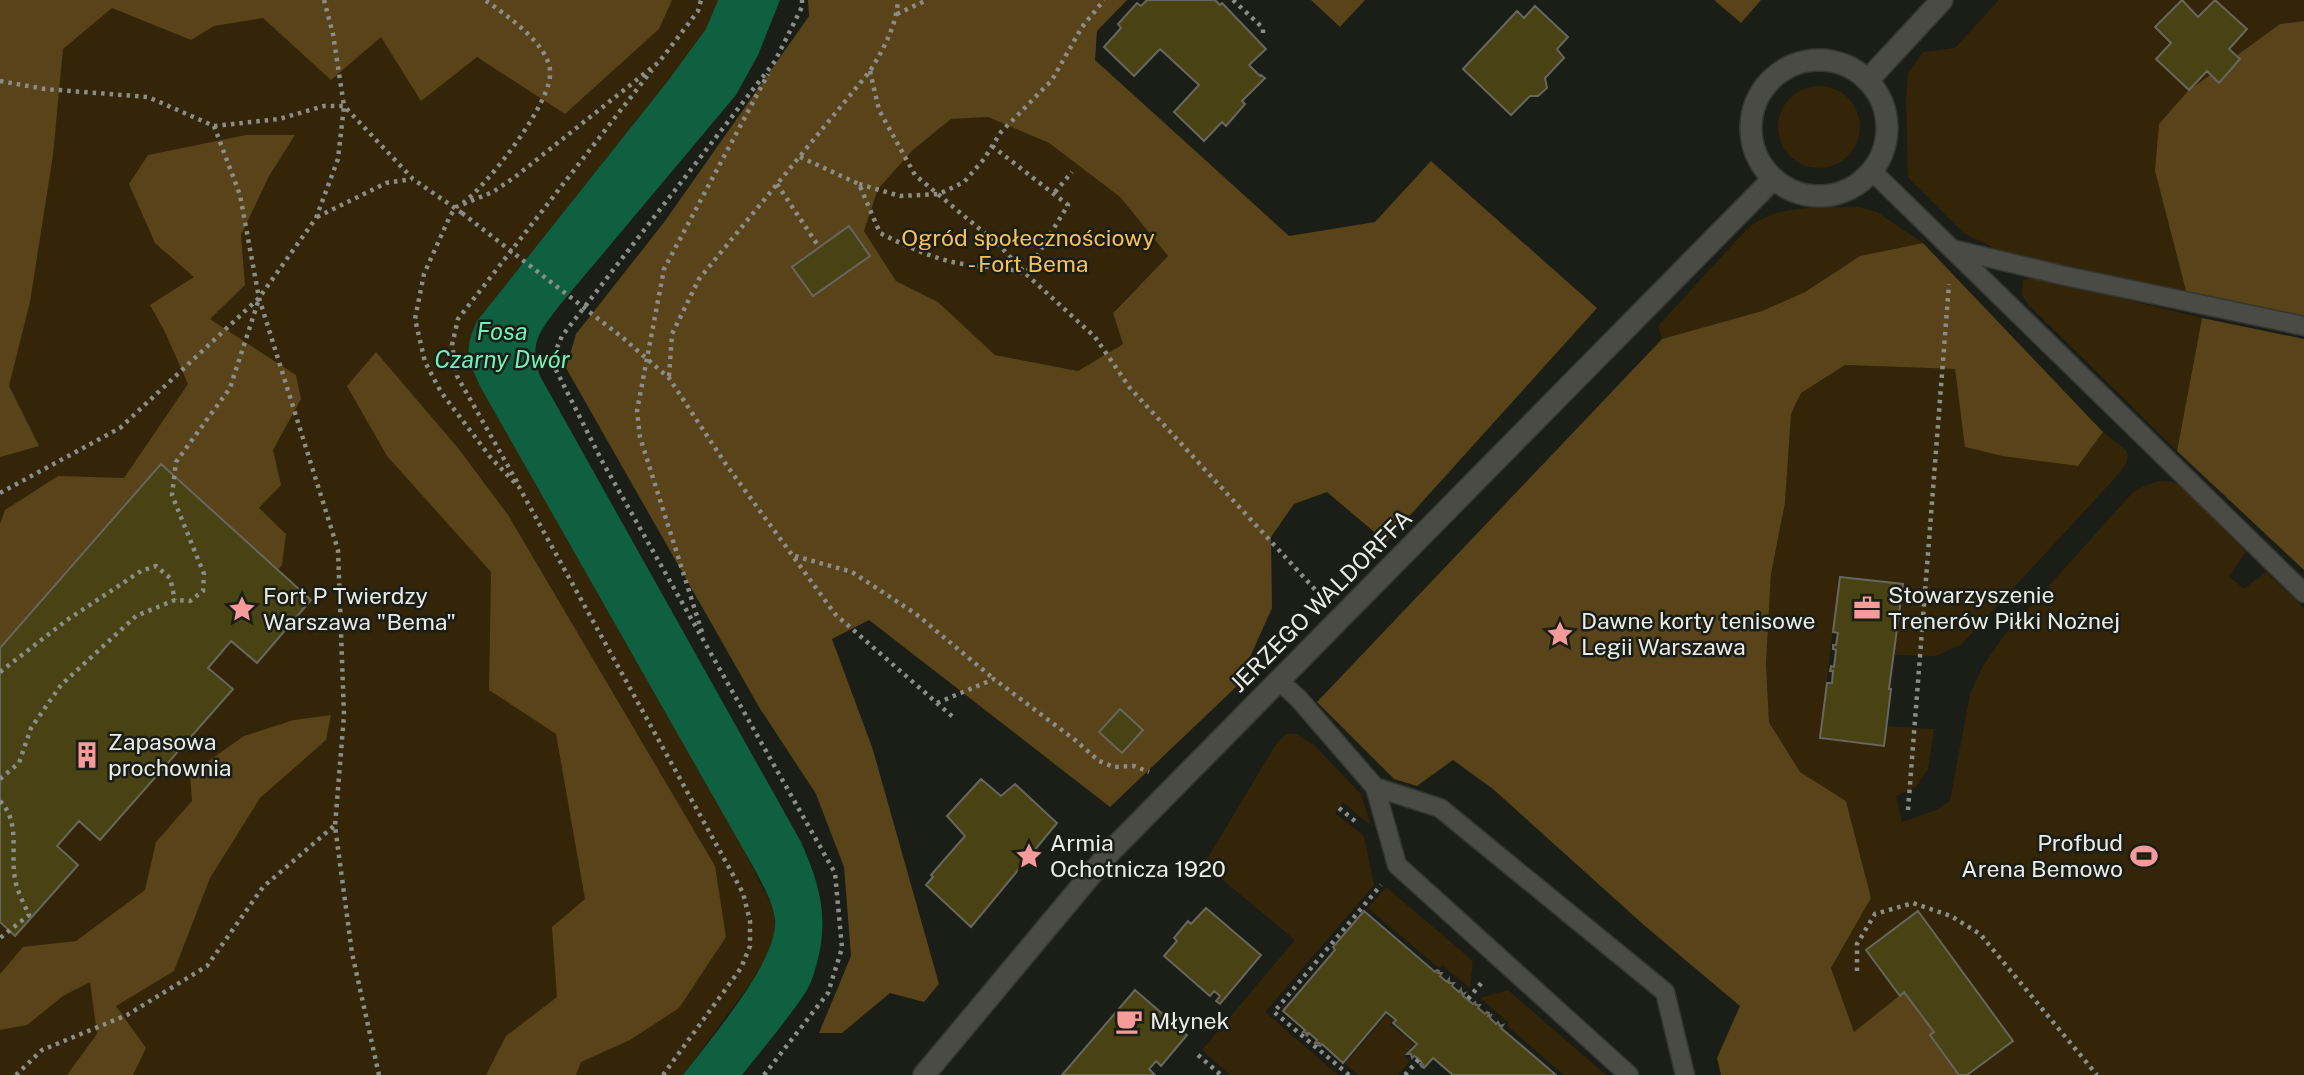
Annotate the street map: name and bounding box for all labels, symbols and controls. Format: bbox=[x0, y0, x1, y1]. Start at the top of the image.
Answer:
park label: Ogród społecznościowy - Fort Bema bbox=[901, 224, 1155, 277]
water label: Fosa Czarny Dwór bbox=[434, 317, 571, 373]
street label: JERZEGO WALDORFFA bbox=[1224, 504, 1417, 697]
place label: Stowarzyszenie Trenerów Piłki Nożnej bbox=[1888, 581, 2120, 634]
place label: Fort P Twierdzy Warszawa "Bema" bbox=[263, 582, 456, 635]
office icon: Stowarzyszenie Trenerów Piłki Nożnej bbox=[1852, 593, 1882, 623]
place icon: Fort P Twierdzy Warszawa "Bema" bbox=[227, 594, 257, 624]
place label: Dawne korty tenisowe Legii Warszawa bbox=[1581, 607, 1816, 660]
place icon: Dawne korty tenisowe Legii Warszawa bbox=[1545, 619, 1575, 649]
place label: Zapasowa prochownia bbox=[108, 728, 232, 781]
building icon: Zapasowa prochownia bbox=[72, 740, 102, 770]
place label: Armia Ochotnicza 1920 bbox=[1050, 829, 1226, 882]
place label: Profbud Arena Bemowo bbox=[1961, 829, 2123, 882]
place icon: Armia Ochotnicza 1920 bbox=[1014, 841, 1044, 871]
sports icon: Profbud Arena Bemowo bbox=[2129, 841, 2159, 871]
cafe icon: Młynek bbox=[1114, 1006, 1144, 1036]
place label: Młynek bbox=[1150, 1007, 1230, 1034]

